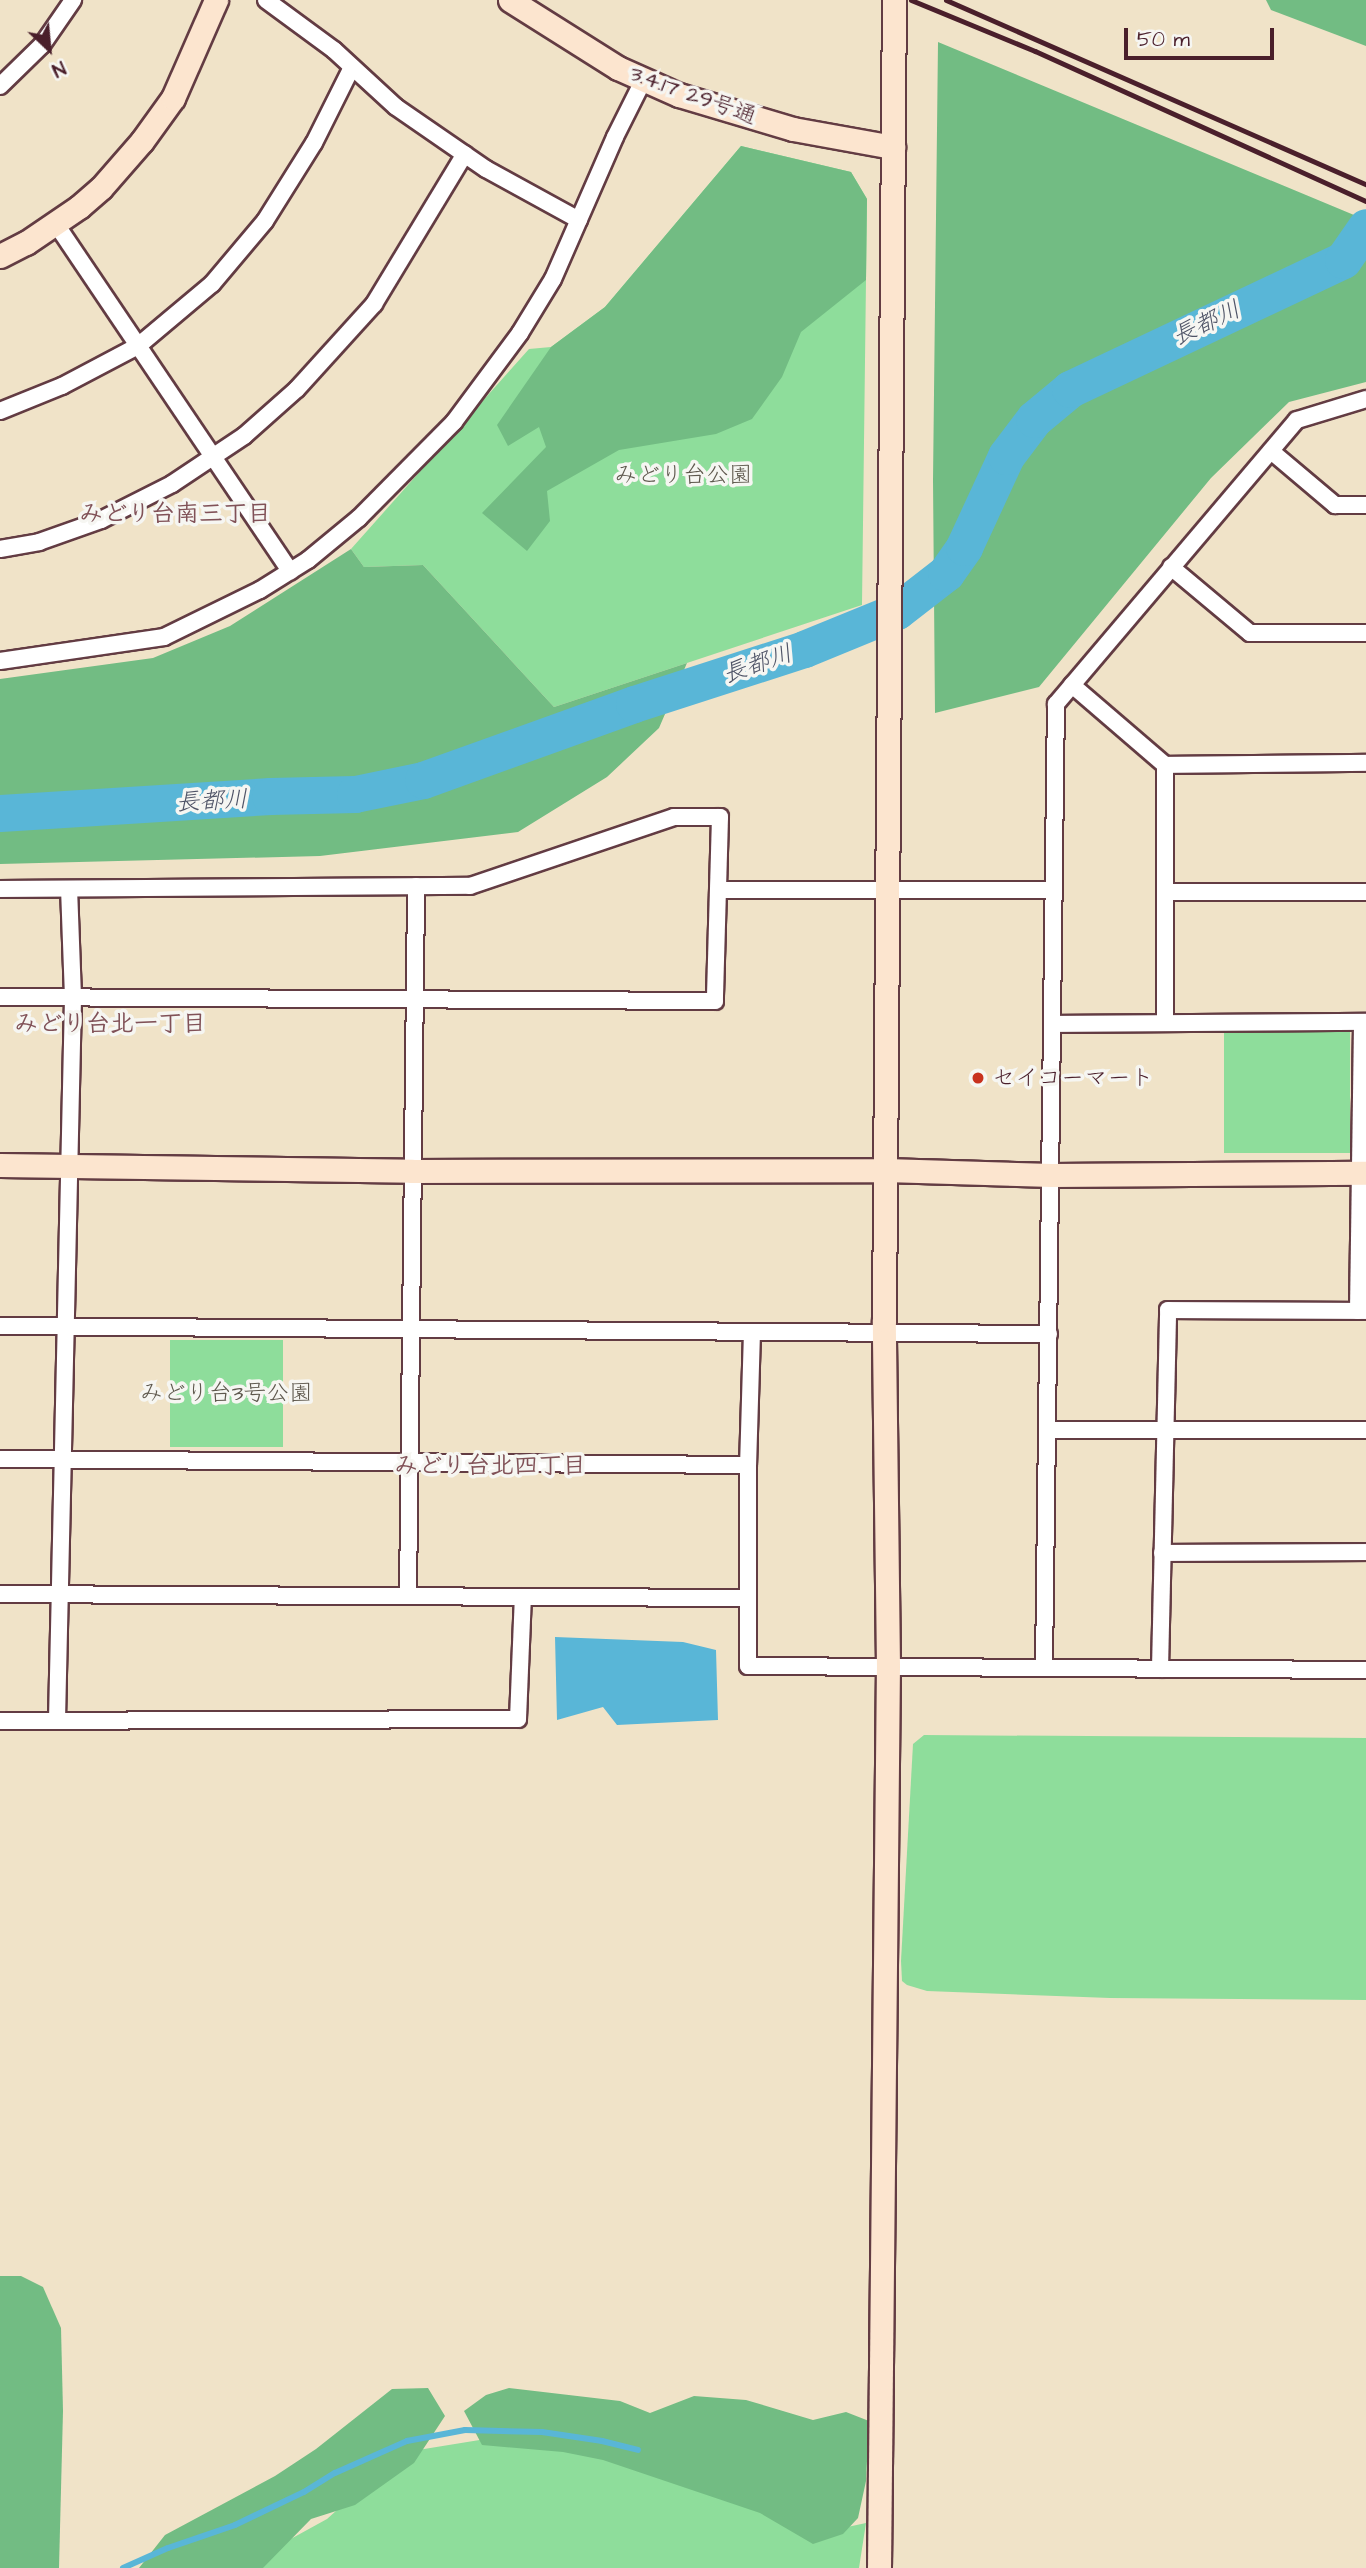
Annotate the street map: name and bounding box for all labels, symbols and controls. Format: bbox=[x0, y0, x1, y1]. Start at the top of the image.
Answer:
north arrow bbox=[14, 14, 84, 84]
scale bar bbox=[1128, 14, 1278, 58]
text: 50 m bbox=[1137, 25, 1190, 54]
text: N bbox=[47, 54, 70, 83]
street label: 3.4.17 29号通 bbox=[626, 59, 760, 131]
water label: 長都川 bbox=[1168, 296, 1246, 352]
park label: みどり台公園 bbox=[614, 461, 752, 489]
district label: みどり台南三丁目 bbox=[79, 501, 271, 529]
water label: 長都川 bbox=[719, 640, 797, 690]
water label: 長都川 bbox=[175, 786, 249, 818]
district label: みどり台北一丁目 bbox=[14, 1011, 206, 1039]
place label: セイコーマート bbox=[992, 1064, 1153, 1092]
marker: セイコーマート bbox=[970, 1070, 986, 1086]
park label: みどり台3号公園 bbox=[140, 1379, 312, 1407]
district label: みどり台北四丁目 bbox=[394, 1453, 586, 1481]

